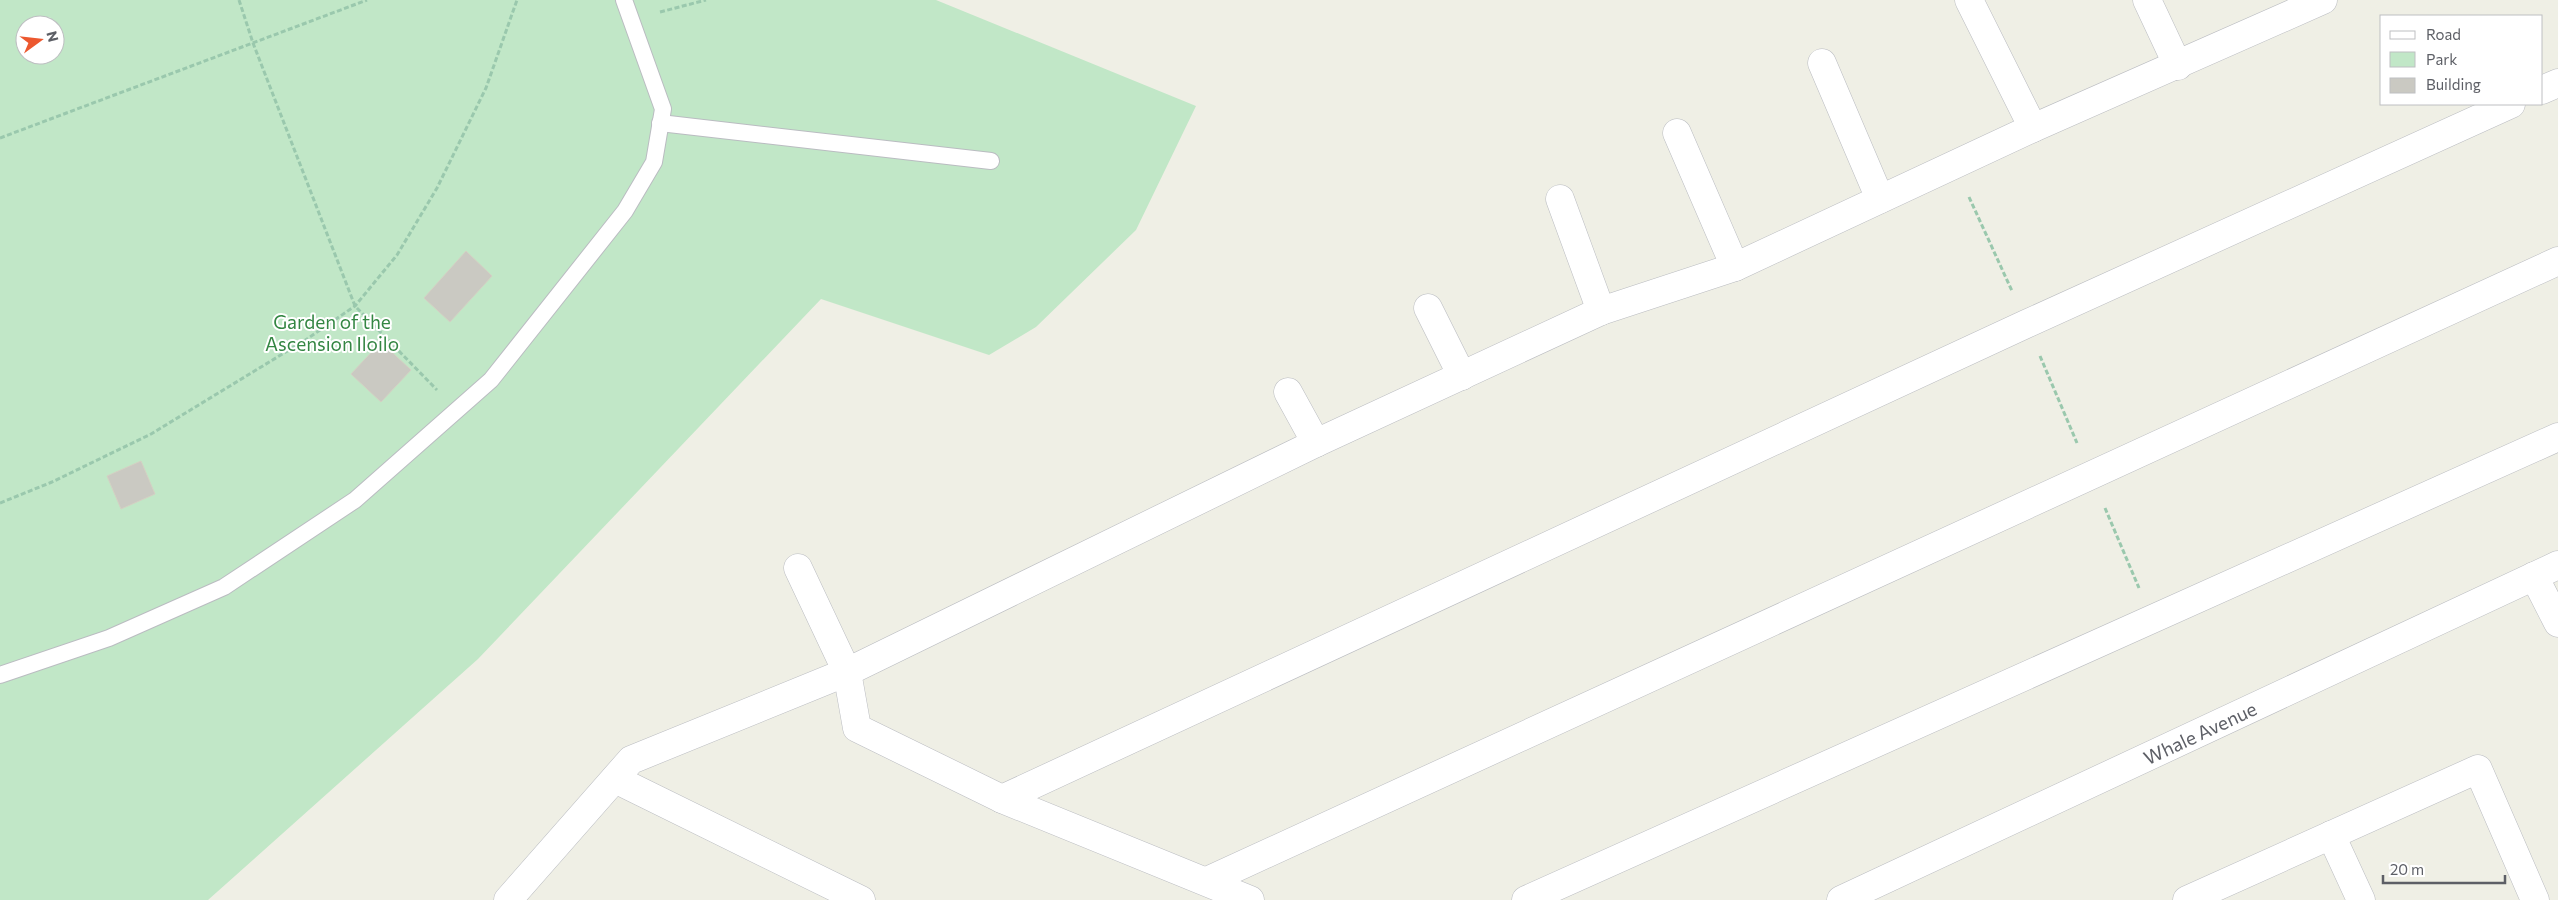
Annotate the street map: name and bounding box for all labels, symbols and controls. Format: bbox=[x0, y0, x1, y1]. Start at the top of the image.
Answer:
north arrow bbox=[15, 15, 65, 65]
legend bbox=[2380, 15, 2543, 105]
text: Road bbox=[2426, 25, 2461, 43]
text: N bbox=[43, 29, 63, 44]
text: Park bbox=[2426, 50, 2457, 68]
text: Building bbox=[2426, 75, 2481, 93]
park label: Garden of the Ascension Iloilo bbox=[265, 310, 399, 355]
street label: Whale Avenue bbox=[2140, 696, 2260, 769]
scale bar bbox=[2383, 852, 2506, 884]
text: 20 m bbox=[2390, 860, 2424, 878]

